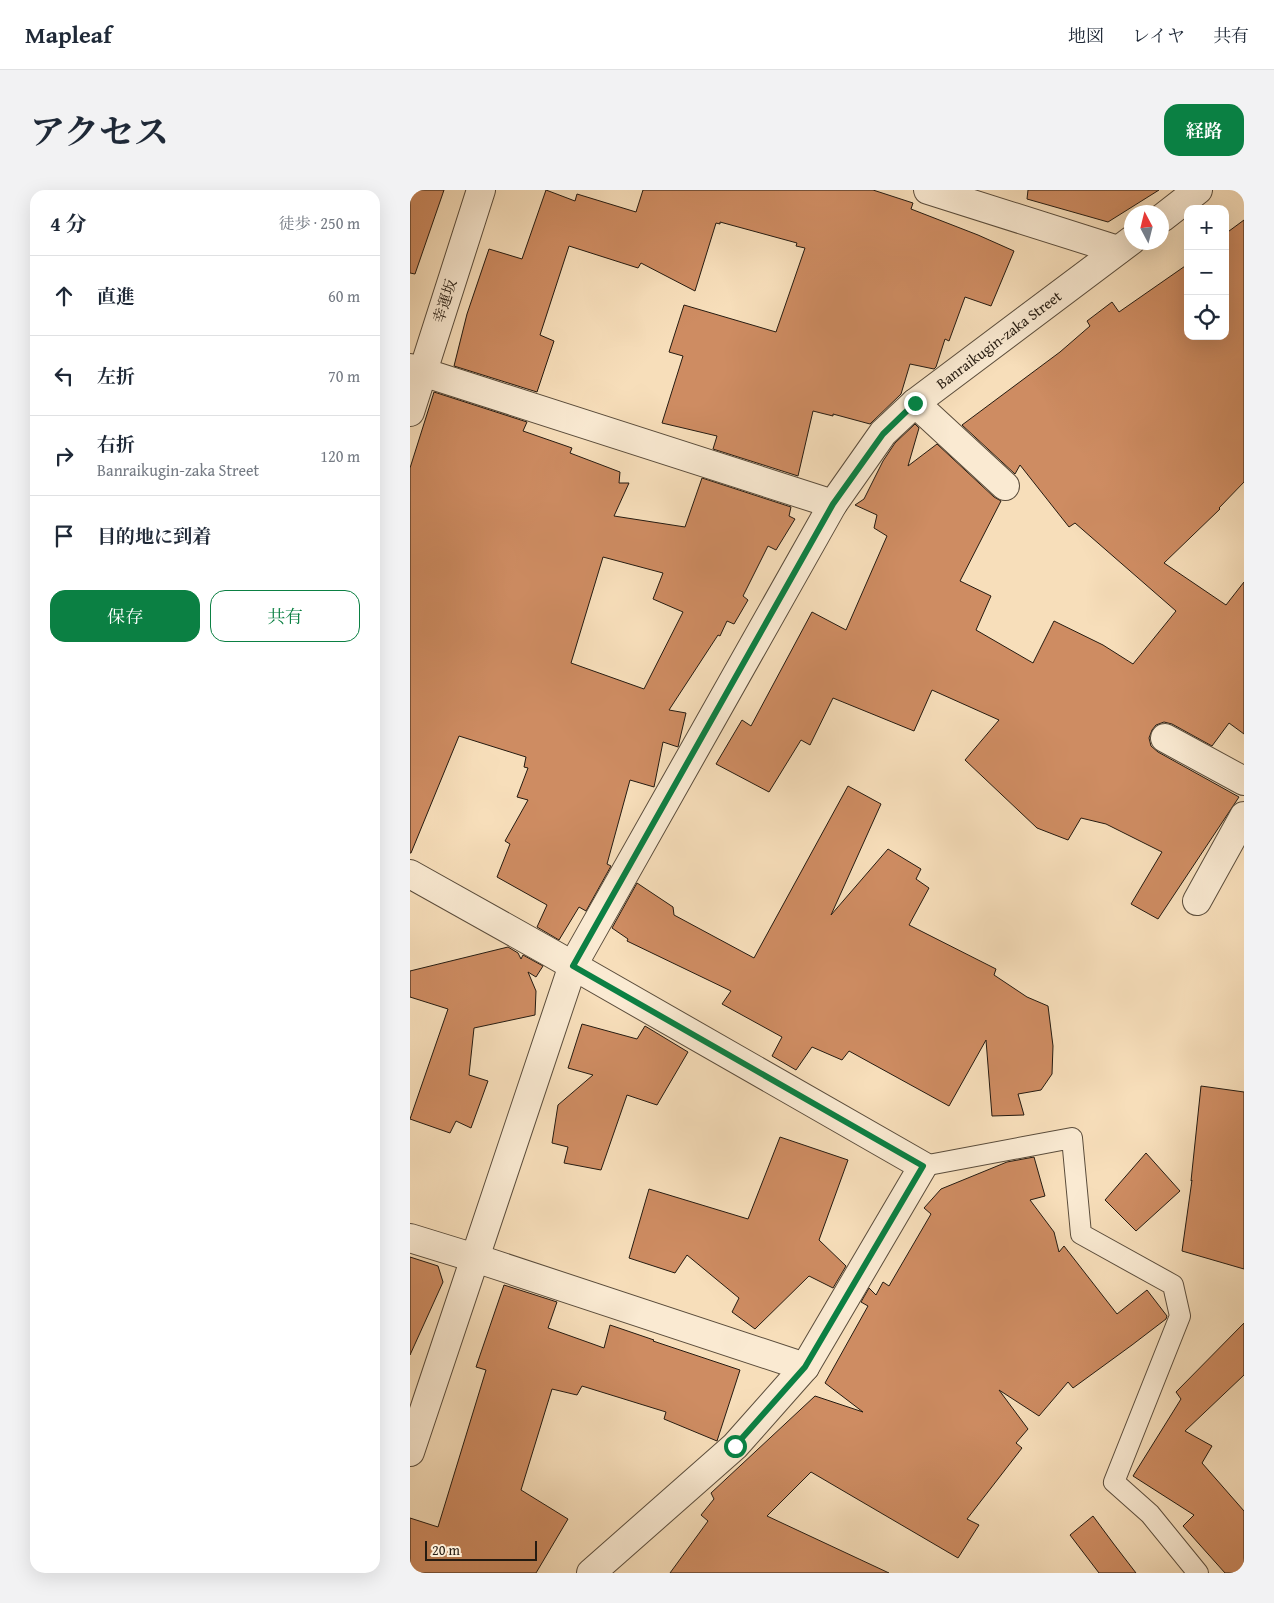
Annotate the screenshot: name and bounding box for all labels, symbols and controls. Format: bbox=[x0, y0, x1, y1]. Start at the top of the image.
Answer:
text: Mapleaf bbox=[25, 17, 112, 52]
text: 地図 bbox=[1068, 22, 1104, 49]
text: レイヤ bbox=[1132, 22, 1185, 49]
text: 共有 bbox=[1213, 22, 1249, 49]
button: 経路 bbox=[1164, 104, 1244, 156]
text: アクセス bbox=[30, 106, 169, 157]
north arrow bbox=[1124, 205, 1169, 250]
map controls bbox=[1184, 205, 1229, 340]
button: + bbox=[1184, 205, 1229, 250]
text: 4 分 bbox=[50, 208, 87, 239]
text: 徒歩 · 250 m bbox=[279, 211, 360, 235]
button: − bbox=[1184, 250, 1229, 295]
street label: 幸運坂 bbox=[428, 276, 461, 325]
icon: ahead bbox=[50, 282, 78, 310]
text: 直進 bbox=[97, 282, 135, 310]
text: 60 m bbox=[328, 284, 360, 308]
street label: Banraikugin-zaka Street bbox=[932, 285, 1066, 394]
button: locate bbox=[1184, 295, 1229, 340]
icon: left bbox=[50, 362, 78, 390]
text: 左折 bbox=[97, 362, 135, 390]
text: 70 m bbox=[328, 364, 360, 388]
route end bbox=[904, 392, 927, 415]
text: 右折 bbox=[97, 430, 135, 458]
icon: right bbox=[50, 442, 78, 470]
text: 120 m bbox=[320, 444, 360, 468]
text: Banraikugin-zaka Street bbox=[97, 458, 259, 482]
icon: arrive bbox=[50, 522, 78, 550]
text: 目的地に到着 bbox=[97, 522, 211, 550]
button: 保存 bbox=[50, 590, 200, 642]
button: 共有 bbox=[210, 590, 360, 642]
route start bbox=[724, 1435, 747, 1458]
scale bar bbox=[425, 1538, 538, 1561]
text: 20 m bbox=[432, 1540, 460, 1560]

